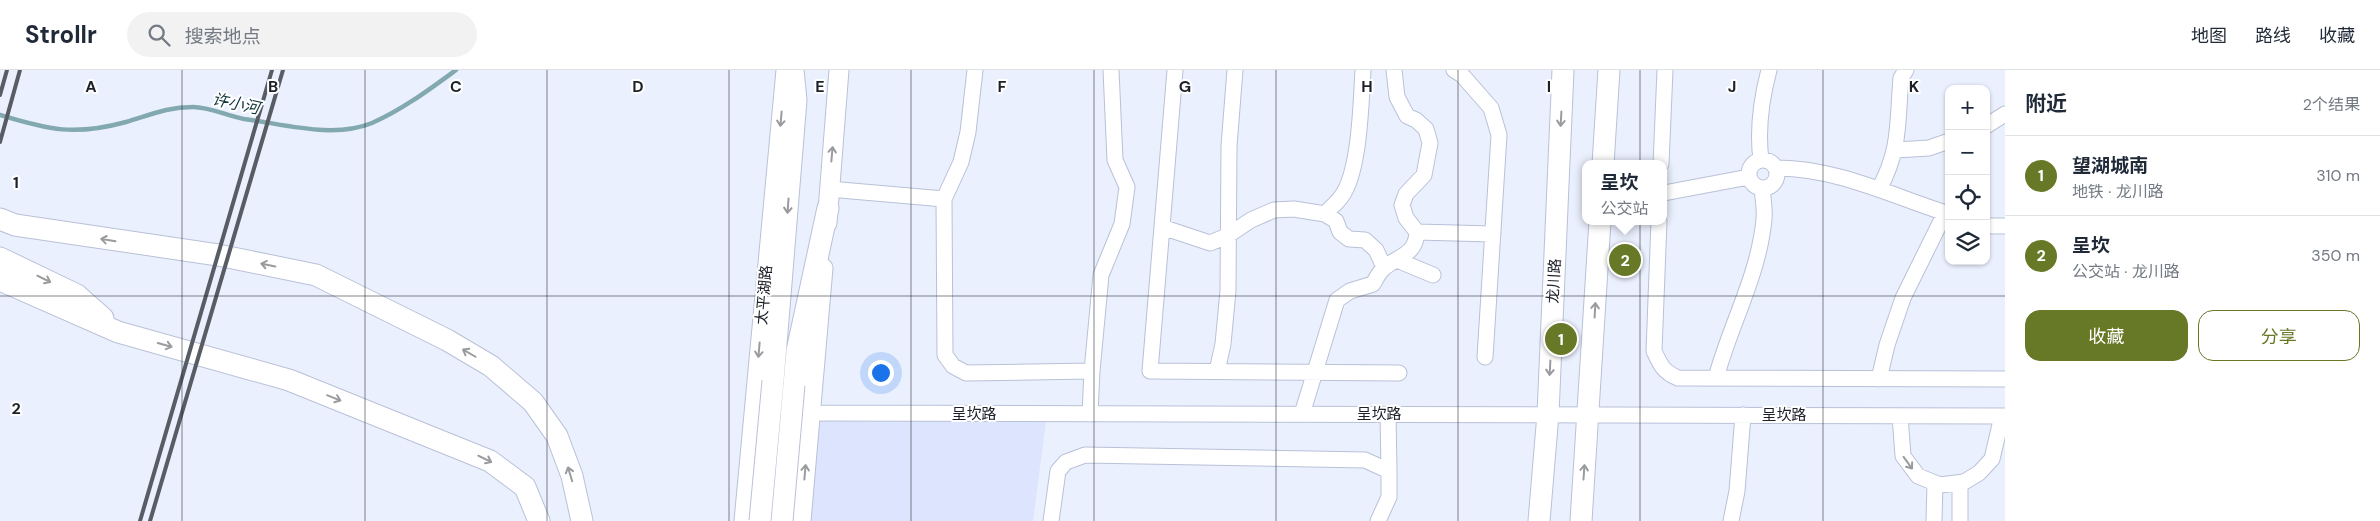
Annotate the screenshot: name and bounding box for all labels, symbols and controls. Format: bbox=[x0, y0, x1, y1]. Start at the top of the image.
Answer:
search box bbox=[127, 12, 477, 57]
text: Strollr bbox=[25, 19, 97, 50]
icon: search bbox=[145, 21, 173, 49]
text: 搜索地点 bbox=[185, 24, 261, 49]
text: 地图 bbox=[2191, 24, 2227, 48]
text: 路线 bbox=[2255, 24, 2291, 48]
text: 收藏 bbox=[2319, 24, 2355, 48]
text: A bbox=[85, 76, 97, 97]
text: B bbox=[268, 76, 278, 97]
text: C bbox=[450, 76, 462, 97]
text: D bbox=[632, 76, 644, 97]
text: E bbox=[815, 76, 825, 97]
text: F bbox=[998, 76, 1007, 97]
text: G bbox=[1179, 76, 1191, 97]
text: H bbox=[1361, 76, 1373, 97]
text: I bbox=[1547, 76, 1551, 97]
text: J bbox=[1728, 76, 1736, 97]
text: K bbox=[1909, 76, 1920, 97]
map controls bbox=[1945, 85, 1990, 265]
button: + bbox=[1945, 85, 1990, 130]
water label: 许小河 bbox=[210, 88, 264, 119]
text: 附近 bbox=[2025, 90, 2067, 118]
text: 2个结果 bbox=[2303, 94, 2360, 115]
one-way arrow bbox=[776, 110, 786, 126]
one-way arrow bbox=[1557, 110, 1566, 126]
button: − bbox=[1945, 130, 1990, 175]
one-way arrow bbox=[827, 146, 837, 162]
text: 望湖城南 bbox=[2072, 153, 2148, 178]
popup bbox=[1582, 160, 1667, 225]
text: 1 bbox=[2038, 165, 2044, 186]
text: 310 m bbox=[2316, 165, 2360, 186]
text: 呈坎 bbox=[1600, 170, 1639, 195]
text: 1 bbox=[13, 172, 19, 193]
button: locate bbox=[1945, 175, 1990, 220]
text: 地铁 · 龙川路 bbox=[2072, 181, 2164, 202]
one-way arrow bbox=[784, 198, 793, 214]
text: 公交站 bbox=[1600, 198, 1649, 219]
button: layers bbox=[1945, 220, 1990, 265]
text: 呈坎 bbox=[2072, 233, 2110, 258]
one-way arrow bbox=[100, 234, 116, 244]
pin: 2 bbox=[1609, 241, 1641, 279]
text: 2 bbox=[2036, 245, 2046, 266]
text: 350 m bbox=[2311, 245, 2360, 266]
street label: 龙川路 bbox=[1543, 258, 1565, 304]
one-way arrow bbox=[261, 260, 277, 269]
text: 公交站 · 龙川路 bbox=[2072, 261, 2180, 282]
street label: 太平湖路 bbox=[751, 264, 777, 326]
one-way arrow bbox=[36, 275, 51, 284]
one-way arrow bbox=[1590, 302, 1599, 318]
button: 收藏 bbox=[2025, 310, 2188, 361]
button: 分享 bbox=[2198, 310, 2360, 361]
pin: 1 bbox=[1545, 320, 1577, 358]
one-way arrow bbox=[157, 341, 173, 350]
one-way arrow bbox=[754, 342, 764, 358]
one-way arrow bbox=[462, 348, 477, 358]
your location bbox=[868, 360, 894, 386]
one-way arrow bbox=[1545, 360, 1555, 376]
one-way arrow bbox=[326, 394, 342, 403]
text: 2 bbox=[11, 398, 21, 419]
street label: 呈坎路 bbox=[951, 404, 997, 424]
street label: 呈坎路 bbox=[1356, 404, 1402, 424]
street label: 呈坎路 bbox=[1761, 405, 1807, 425]
one-way arrow bbox=[477, 455, 492, 465]
one-way arrow bbox=[1903, 456, 1913, 470]
one-way arrow bbox=[800, 465, 809, 481]
one-way arrow bbox=[1579, 465, 1589, 481]
one-way arrow bbox=[565, 466, 575, 482]

